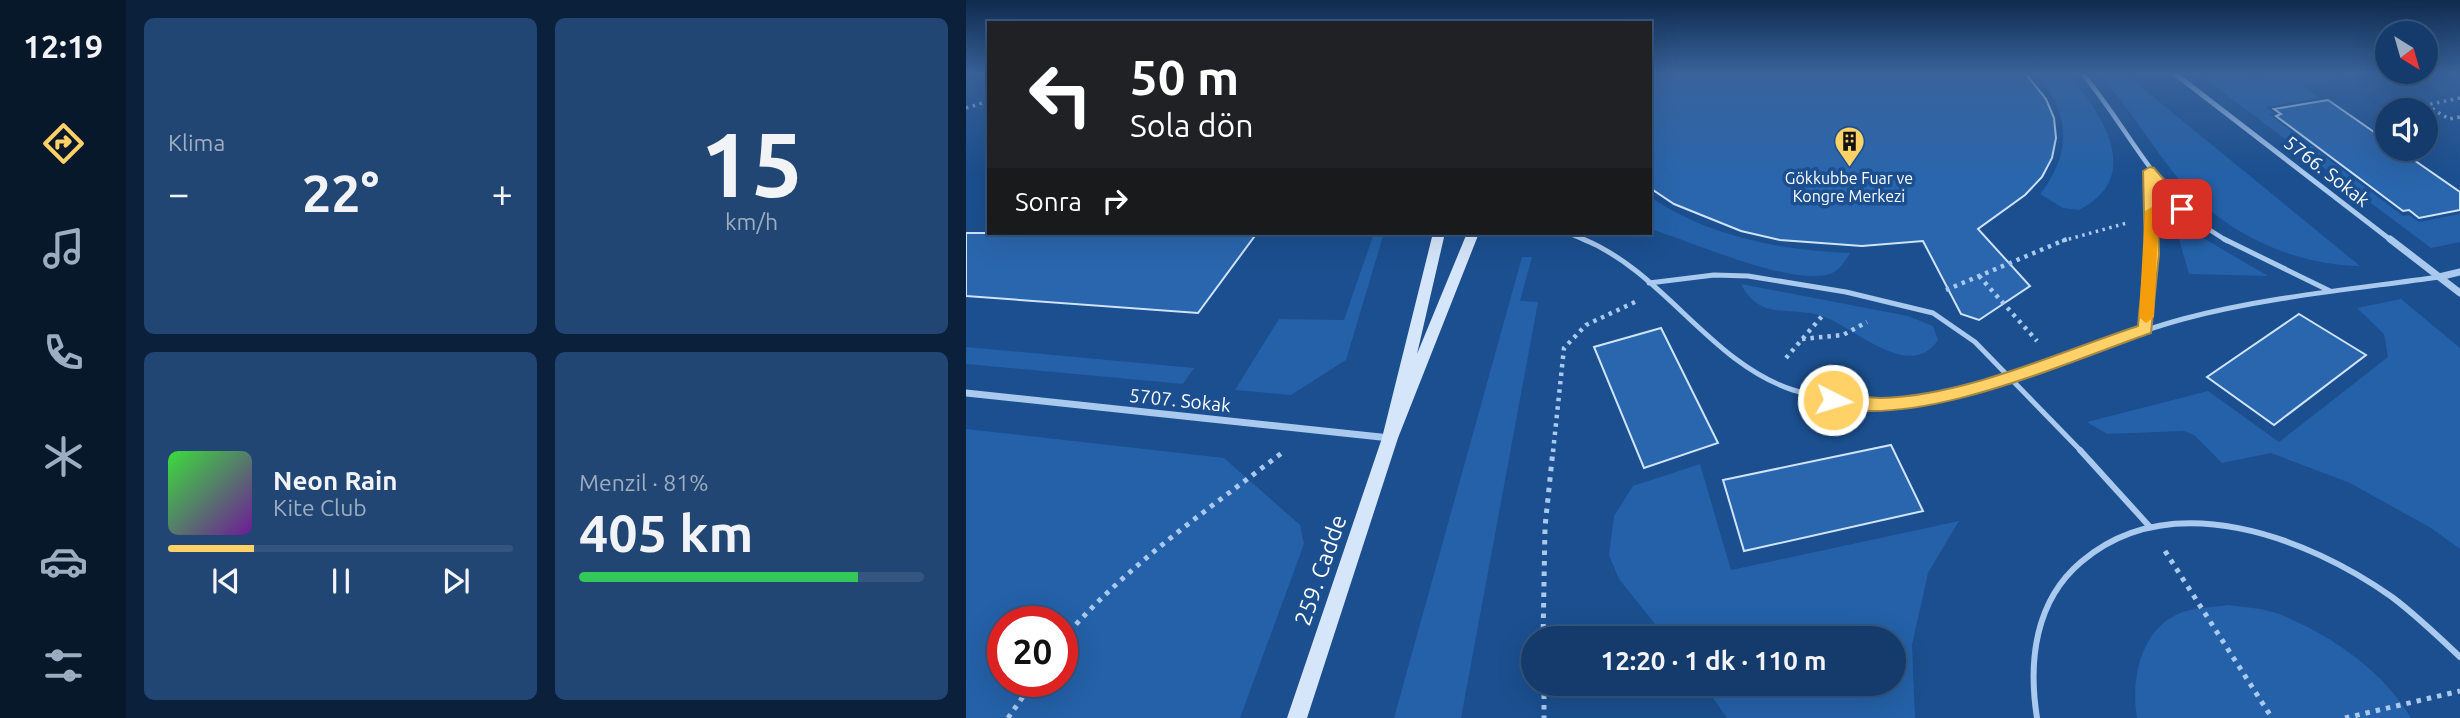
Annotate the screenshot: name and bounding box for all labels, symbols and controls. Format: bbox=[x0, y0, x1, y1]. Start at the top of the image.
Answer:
north arrow bbox=[2375, 21, 2438, 84]
map controls bbox=[2375, 21, 2438, 161]
text: 12:19 bbox=[23, 28, 103, 64]
icon: left bbox=[1015, 49, 1106, 140]
text: 50 m bbox=[1130, 49, 1239, 104]
button: sound bbox=[2375, 98, 2438, 161]
text: Sola dön bbox=[1130, 107, 1253, 143]
text: 15 bbox=[700, 112, 803, 214]
icon: directions bbox=[39, 119, 88, 168]
building icon: Gökkubbe Fuar ve Kongre Merkezi bbox=[1832, 124, 1866, 168]
text: Klima bbox=[168, 130, 225, 155]
street label: 5766. Sokak bbox=[2280, 131, 2374, 211]
text: 22° bbox=[302, 164, 379, 222]
place label: Gökkubbe Fuar ve Kongre Merkezi bbox=[1785, 169, 1913, 205]
text: − bbox=[168, 172, 189, 214]
text: + bbox=[492, 172, 513, 214]
pin bbox=[2152, 179, 2212, 239]
icon: right bbox=[1096, 182, 1134, 220]
text: Sonra bbox=[1015, 187, 1082, 216]
icon: arrive bbox=[2163, 190, 2201, 228]
text: km/h bbox=[725, 209, 778, 234]
icon: music bbox=[39, 224, 88, 273]
icon: phone bbox=[39, 328, 88, 377]
position arrow bbox=[1796, 363, 1870, 437]
street label: 5707. Sokak bbox=[1128, 384, 1232, 416]
icon: climate bbox=[39, 432, 88, 481]
text: Neon Rain bbox=[273, 466, 398, 495]
text: Menzil · 81% bbox=[579, 470, 709, 495]
text: Kite Club bbox=[273, 495, 367, 520]
text: 405 km bbox=[579, 504, 753, 562]
street label: 259. Cadde bbox=[1289, 511, 1351, 629]
icon: car bbox=[39, 537, 88, 586]
icon: previous bbox=[207, 562, 245, 600]
icon: pause bbox=[322, 562, 360, 600]
icon: next bbox=[437, 562, 475, 600]
speed limit sign: 20 bbox=[987, 606, 1078, 697]
icon: filters bbox=[39, 641, 88, 690]
text: 12:20 · 1 dk · 110 m bbox=[1600, 646, 1827, 675]

